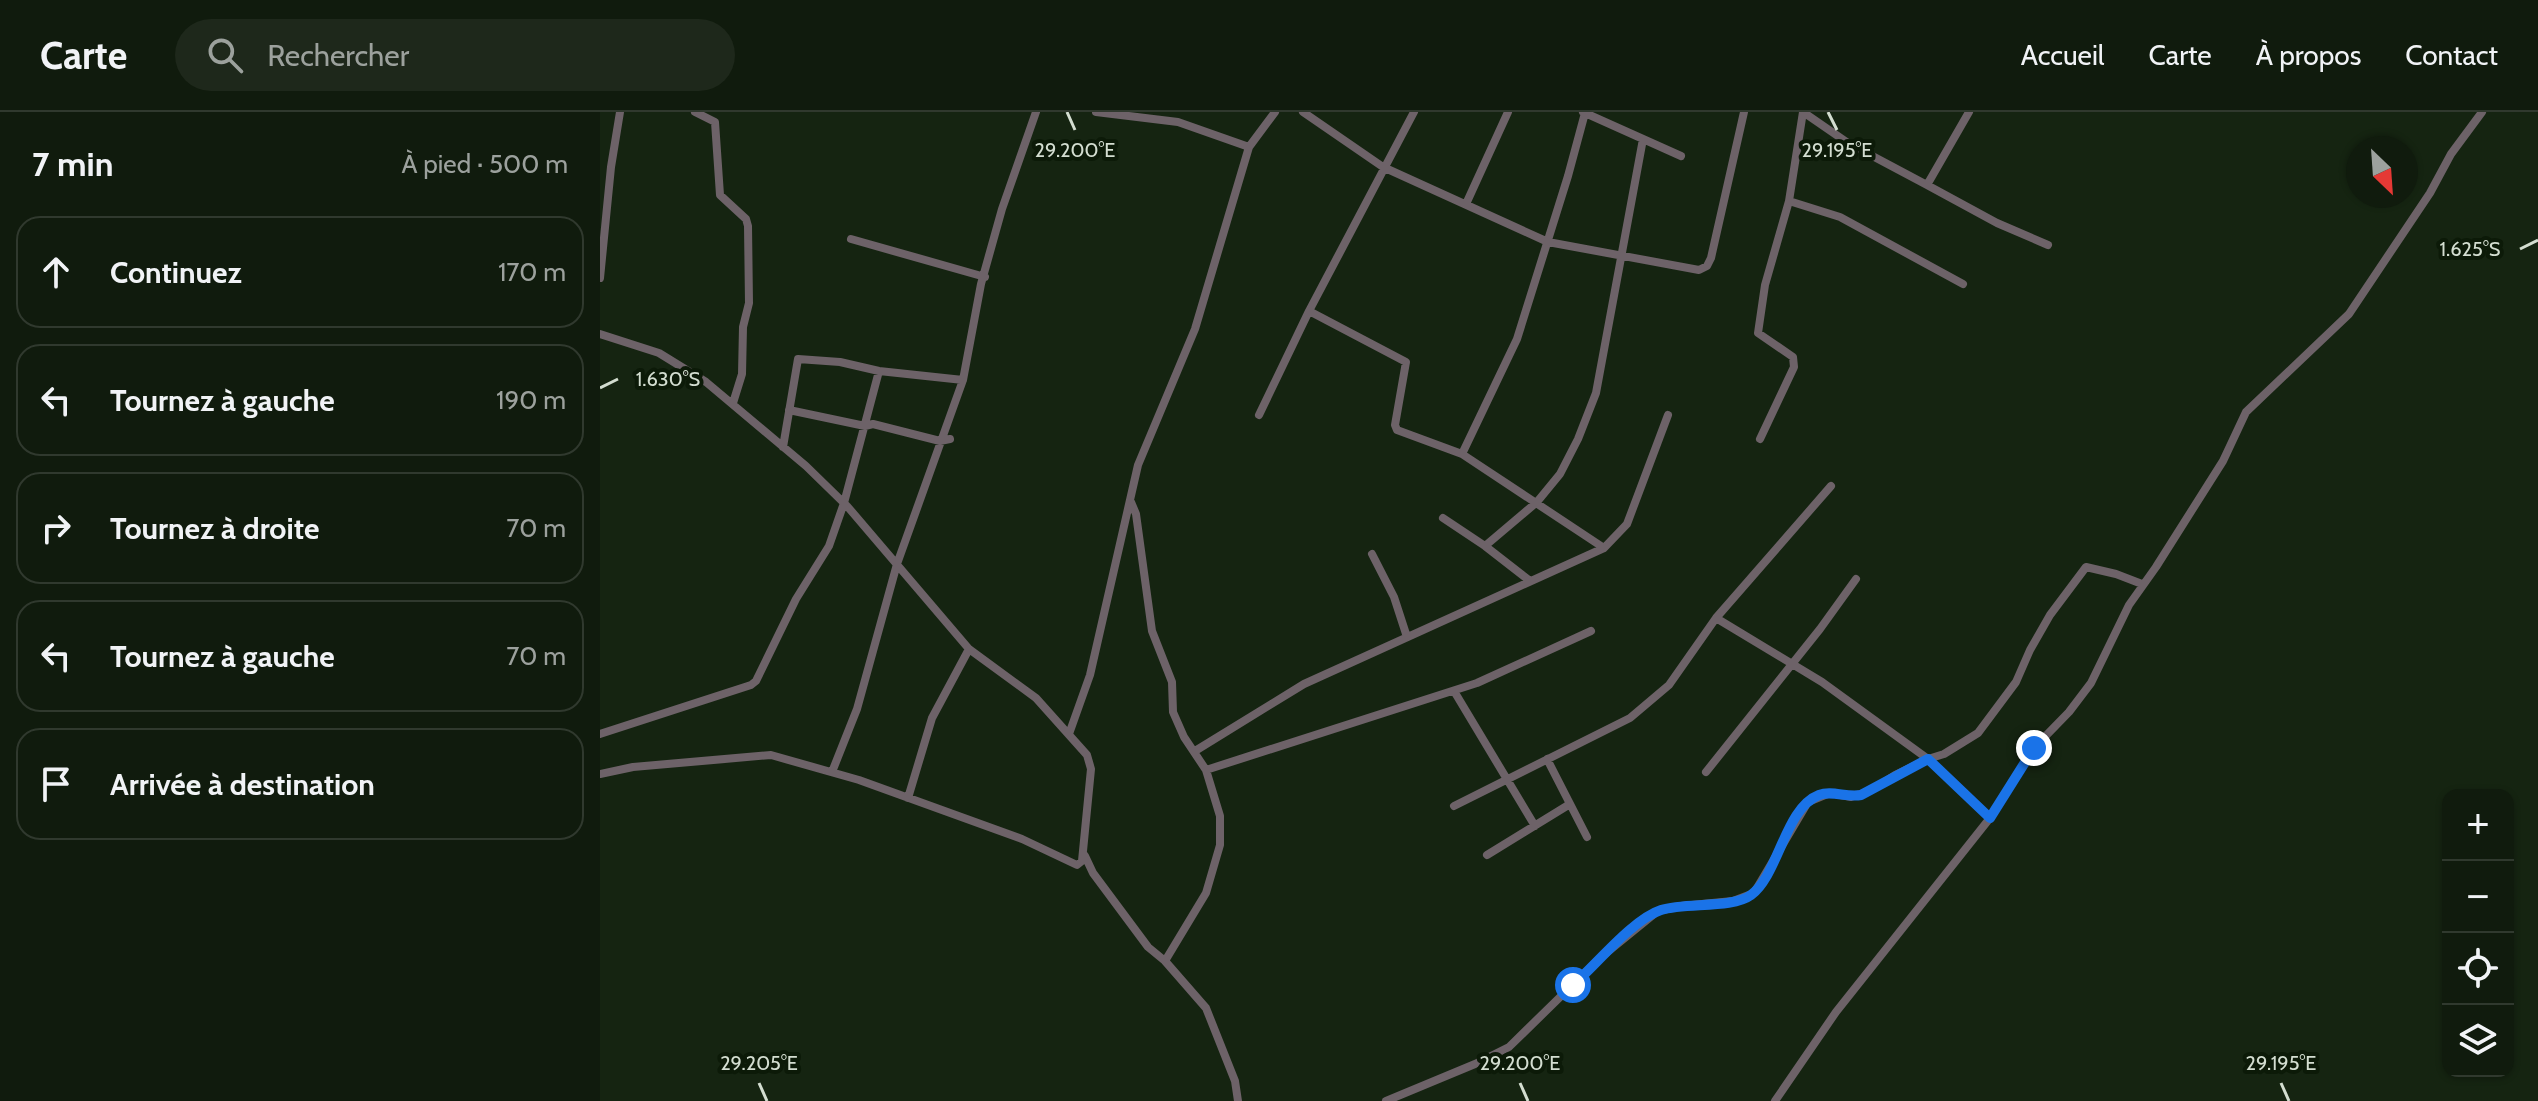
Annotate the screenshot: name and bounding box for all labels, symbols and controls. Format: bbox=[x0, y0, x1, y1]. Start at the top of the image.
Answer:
search box bbox=[175, 19, 735, 91]
text: Carte bbox=[40, 32, 127, 79]
icon: search bbox=[203, 33, 247, 77]
text: Rechercher bbox=[267, 37, 409, 74]
text: Accueil bbox=[2021, 38, 2104, 72]
text: Carte bbox=[2148, 38, 2212, 72]
text: À propos bbox=[2256, 38, 2361, 72]
text: Contact bbox=[2405, 38, 2498, 72]
north arrow bbox=[2346, 136, 2418, 208]
text: 29.200°E bbox=[1035, 138, 1115, 162]
text: 29.195°E bbox=[1802, 138, 1872, 162]
text: 7 min bbox=[32, 143, 113, 185]
text: À pied · 500 m bbox=[401, 148, 568, 180]
text: 1.625°S bbox=[2440, 237, 2501, 261]
icon: ahead bbox=[34, 250, 78, 294]
text: Continuez bbox=[110, 254, 242, 291]
text: 170 m bbox=[498, 256, 566, 288]
text: 1.630°S bbox=[636, 367, 700, 391]
icon: left bbox=[34, 378, 78, 422]
text: Tournez à gauche bbox=[110, 382, 335, 419]
text: 190 m bbox=[496, 384, 566, 416]
icon: right bbox=[34, 506, 78, 550]
text: Tournez à droite bbox=[110, 510, 319, 547]
text: 70 m bbox=[506, 512, 566, 544]
icon: left bbox=[34, 634, 78, 678]
text: Tournez à gauche bbox=[110, 638, 335, 675]
text: 70 m bbox=[506, 640, 566, 672]
route end bbox=[2016, 730, 2052, 766]
icon: arrive bbox=[34, 762, 78, 806]
text: Arrivée à destination bbox=[110, 766, 375, 803]
map controls bbox=[2442, 789, 2514, 1077]
button: + bbox=[2442, 789, 2514, 861]
button: − bbox=[2442, 861, 2514, 933]
button: locate bbox=[2442, 933, 2514, 1005]
route start bbox=[1555, 967, 1591, 1003]
button: layers bbox=[2442, 1005, 2514, 1077]
text: 29.205°E bbox=[720, 1051, 798, 1075]
text: 29.200°E bbox=[1480, 1051, 1560, 1075]
text: 29.195°E bbox=[2246, 1051, 2316, 1075]

